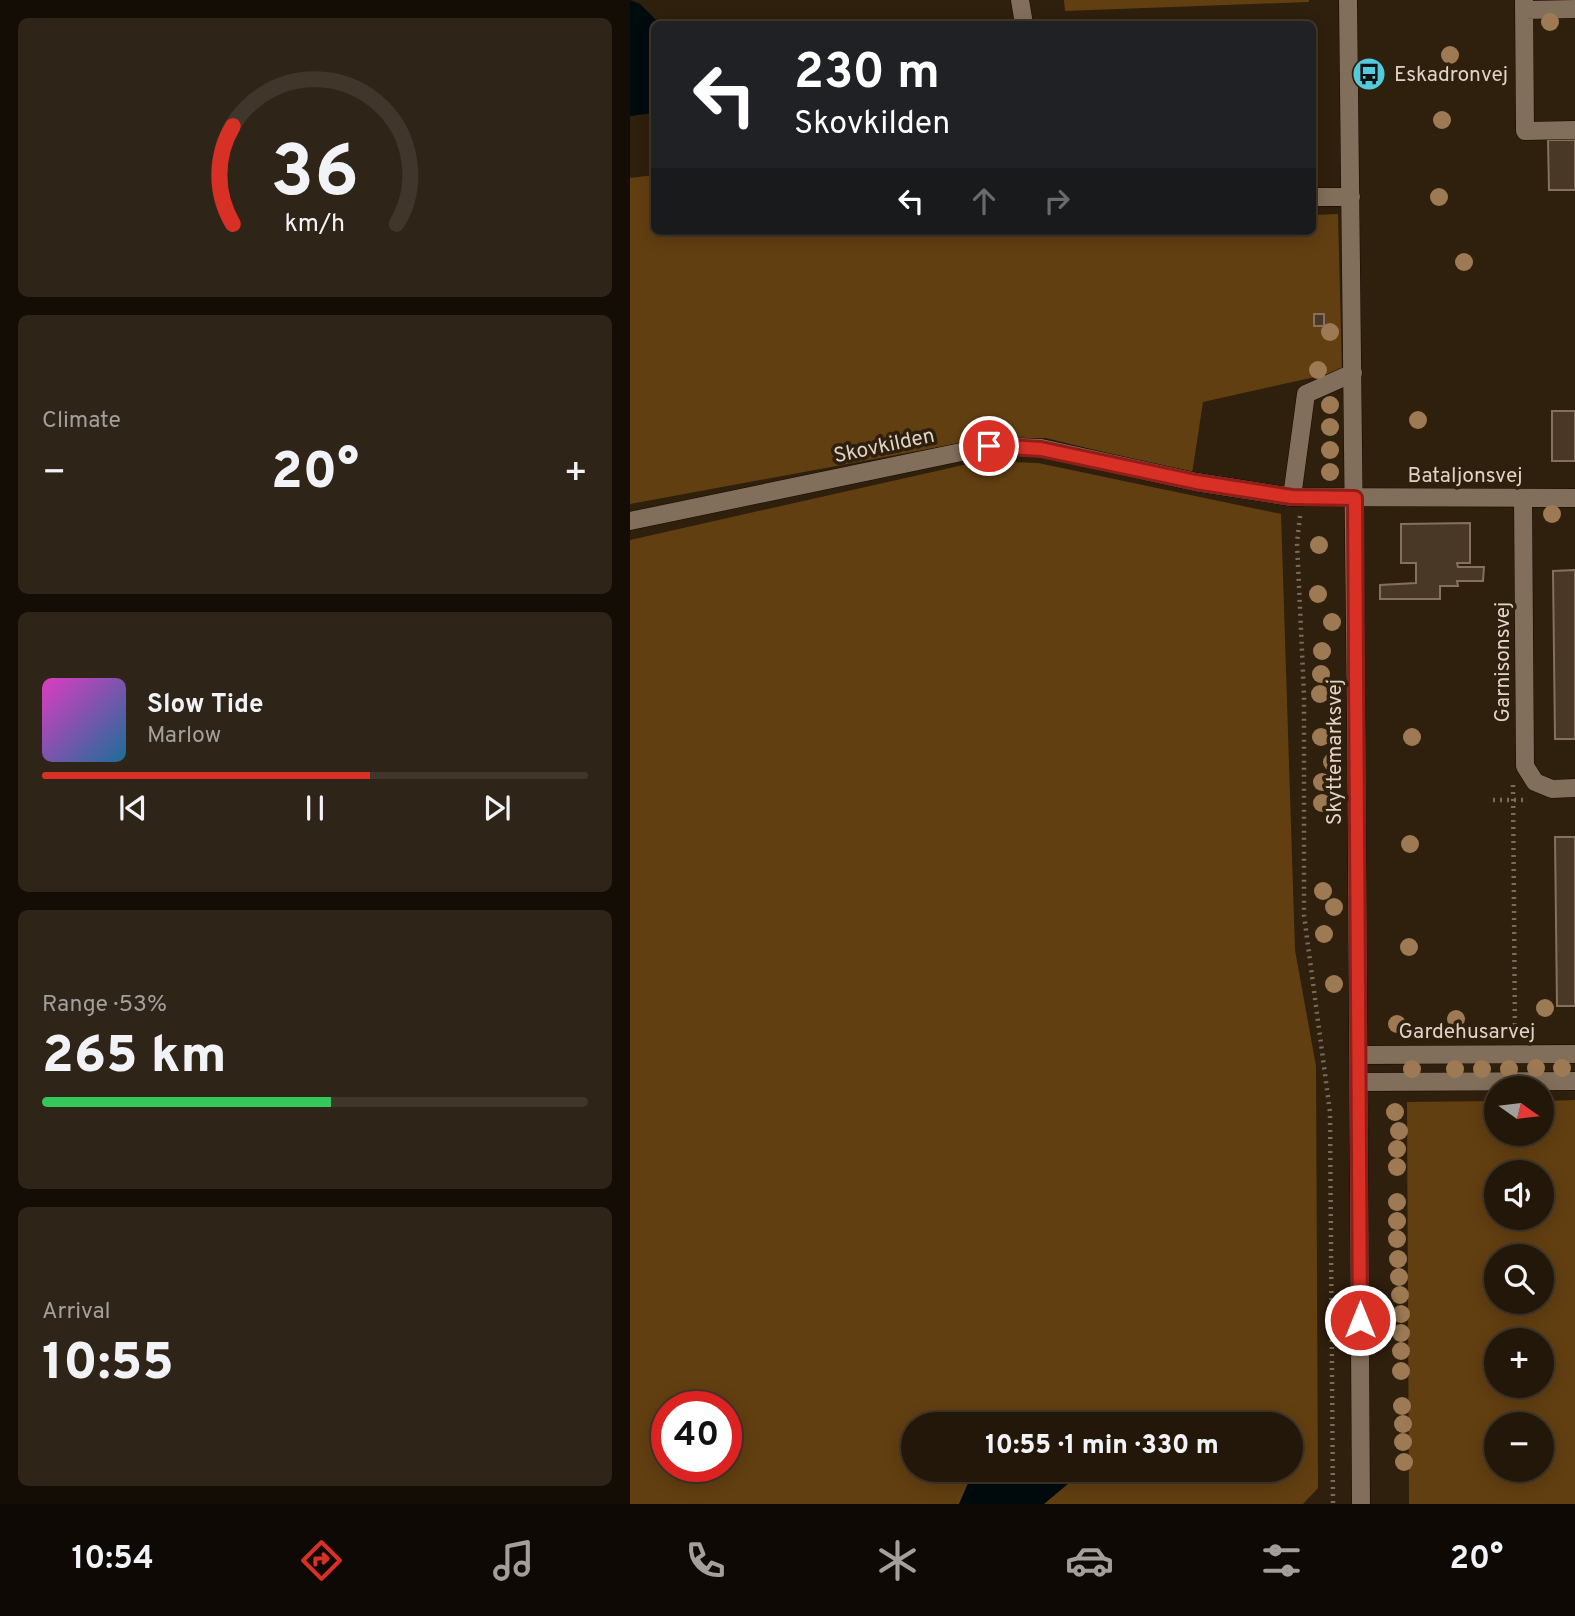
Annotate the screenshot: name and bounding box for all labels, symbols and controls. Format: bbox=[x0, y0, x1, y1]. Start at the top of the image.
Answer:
text: 230 m bbox=[794, 44, 940, 106]
icon: left bbox=[679, 49, 770, 140]
bus stop icon: Eskadronvej bbox=[1350, 55, 1388, 93]
place label: Eskadronvej bbox=[1394, 62, 1508, 89]
text: Skovkilden bbox=[794, 105, 950, 145]
text: 36 bbox=[271, 130, 359, 222]
icon: left bbox=[892, 182, 930, 220]
icon: ahead bbox=[965, 182, 1003, 220]
icon: right bbox=[1038, 182, 1076, 220]
text: km/h bbox=[285, 208, 345, 240]
text: Climate bbox=[42, 407, 121, 436]
pin bbox=[959, 416, 1019, 476]
street label: Skovkilden bbox=[831, 423, 937, 470]
icon: arrive bbox=[970, 427, 1008, 465]
text: 20° bbox=[271, 441, 359, 507]
text: − bbox=[42, 450, 67, 499]
text: + bbox=[563, 450, 588, 499]
street label: Bataljonsvej bbox=[1407, 463, 1523, 490]
street label: Garnisonsvej bbox=[1490, 602, 1517, 722]
street label: Skyttemarksvej bbox=[1322, 679, 1349, 825]
text: Slow Tide bbox=[147, 689, 264, 722]
text: Marlow bbox=[147, 722, 221, 751]
icon: previous bbox=[114, 789, 152, 827]
icon: pause bbox=[296, 789, 334, 827]
icon: next bbox=[478, 789, 516, 827]
text: Range · 53% bbox=[42, 991, 167, 1020]
street label: Gardehusarvej bbox=[1399, 1019, 1535, 1046]
text: 265 km bbox=[42, 1025, 226, 1091]
north arrow bbox=[1484, 1076, 1554, 1146]
map controls bbox=[1484, 1076, 1554, 1482]
button: sound bbox=[1484, 1160, 1554, 1230]
button: search bbox=[1484, 1244, 1554, 1314]
position arrow bbox=[1323, 1283, 1397, 1357]
text: Arrival bbox=[42, 1298, 111, 1327]
button: + bbox=[1484, 1328, 1554, 1398]
text: 10:55 bbox=[42, 1332, 174, 1398]
speed limit sign: 40 bbox=[651, 1391, 742, 1482]
button: − bbox=[1484, 1412, 1554, 1482]
text: 10:55 · 1 min · 330 m bbox=[985, 1430, 1219, 1463]
icon: directions bbox=[297, 1536, 346, 1585]
icon: music bbox=[489, 1536, 538, 1585]
icon: phone bbox=[681, 1536, 730, 1585]
icon: climate bbox=[873, 1536, 922, 1585]
icon: car bbox=[1065, 1536, 1114, 1585]
icon: filters bbox=[1257, 1536, 1306, 1585]
text: 10:54 bbox=[72, 1540, 154, 1580]
text: 20° bbox=[1449, 1540, 1503, 1580]

